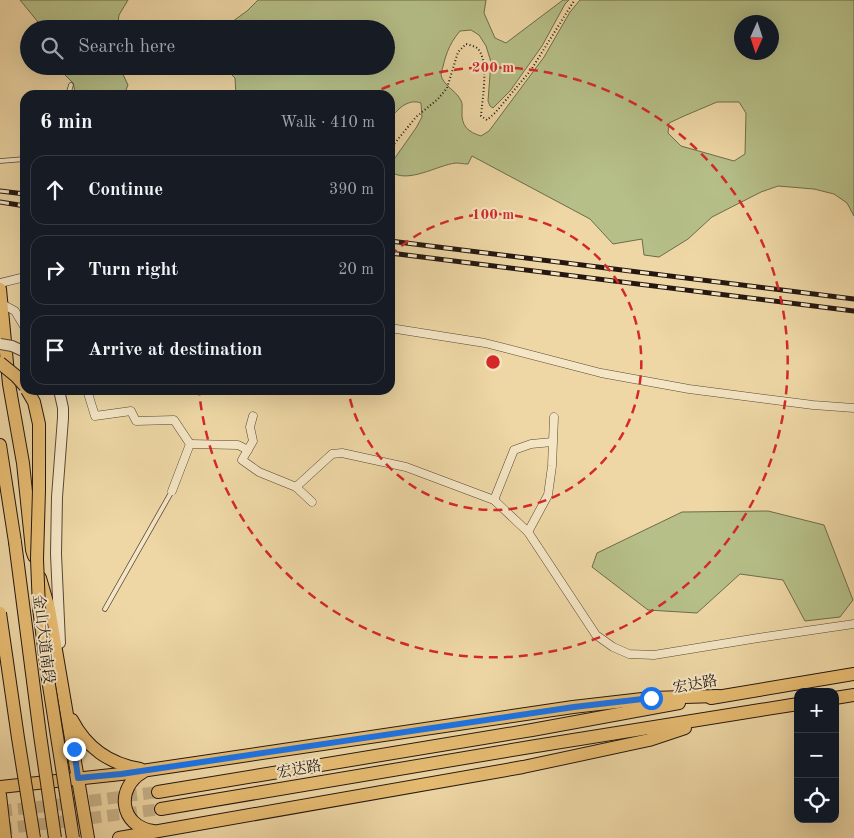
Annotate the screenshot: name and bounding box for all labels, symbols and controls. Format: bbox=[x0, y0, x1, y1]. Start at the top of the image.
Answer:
north arrow bbox=[734, 15, 779, 60]
search box bbox=[20, 20, 395, 75]
icon: search bbox=[38, 34, 66, 62]
text: Search here bbox=[78, 38, 175, 57]
text: 200 m bbox=[472, 61, 514, 76]
text: 6 min bbox=[40, 112, 93, 133]
text: Walk · 410 m bbox=[280, 115, 375, 131]
icon: ahead bbox=[41, 176, 69, 204]
text: Continue bbox=[88, 181, 163, 200]
text: 390 m bbox=[329, 182, 374, 198]
text: 100 m bbox=[472, 208, 514, 223]
icon: right bbox=[41, 256, 69, 284]
text: Turn right bbox=[88, 261, 178, 280]
text: 20 m bbox=[338, 262, 374, 278]
icon: arrive bbox=[41, 336, 69, 364]
text: Arrive at destination bbox=[88, 341, 262, 360]
centre of rings bbox=[484, 353, 502, 371]
street label: 金山大道南段 bbox=[30, 593, 57, 685]
street label: 宏达路 bbox=[671, 672, 719, 697]
route start bbox=[640, 687, 663, 710]
map controls bbox=[794, 688, 839, 823]
button: + bbox=[794, 688, 839, 733]
button: − bbox=[794, 733, 839, 778]
route end bbox=[63, 738, 86, 761]
street label: 宏达路 bbox=[275, 757, 323, 782]
button: locate bbox=[794, 778, 839, 823]

